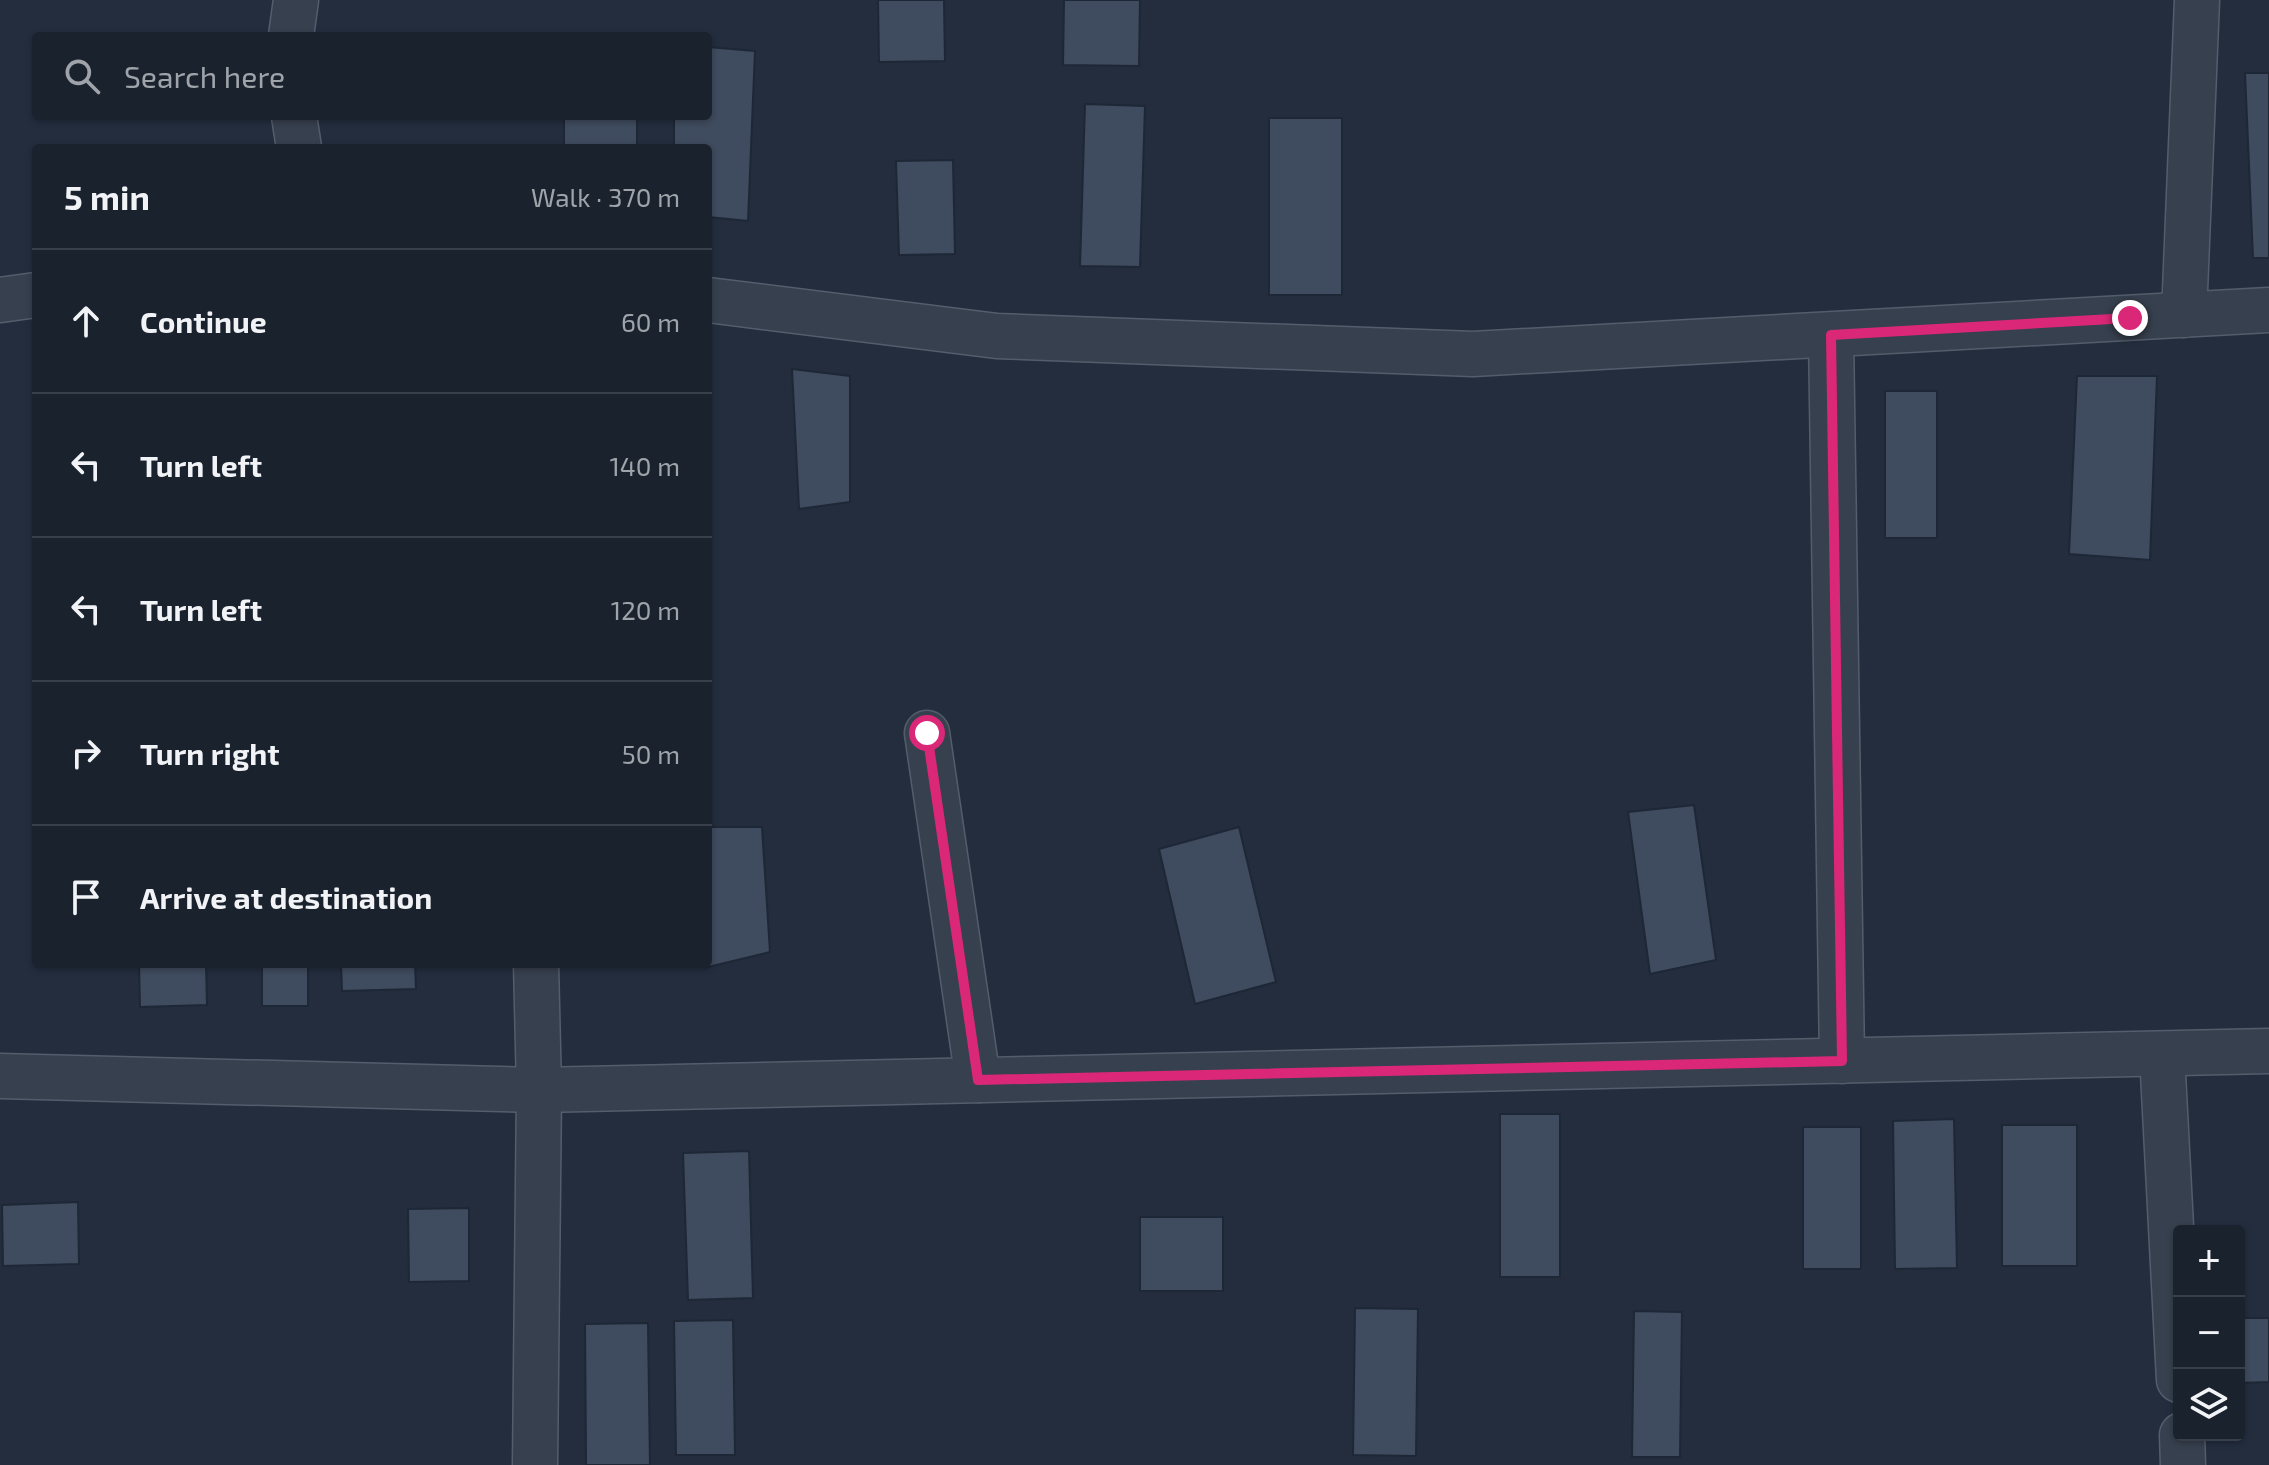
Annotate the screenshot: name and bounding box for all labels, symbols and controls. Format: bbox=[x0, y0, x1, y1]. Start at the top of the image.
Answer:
search box bbox=[32, 32, 712, 120]
icon: search bbox=[60, 54, 104, 98]
text: Search here bbox=[124, 58, 285, 94]
text: 5 min bbox=[64, 176, 150, 217]
text: Walk · 370 m bbox=[531, 181, 680, 212]
icon: ahead bbox=[64, 299, 108, 343]
route end bbox=[2112, 300, 2148, 336]
text: Continue bbox=[140, 303, 267, 339]
text: 60 m bbox=[621, 306, 680, 337]
icon: left bbox=[64, 443, 108, 487]
text: Turn left bbox=[140, 447, 262, 483]
text: 140 m bbox=[609, 450, 680, 481]
icon: left bbox=[64, 587, 108, 631]
text: Turn left bbox=[140, 591, 262, 627]
text: 120 m bbox=[611, 594, 680, 625]
route start bbox=[909, 715, 945, 751]
icon: right bbox=[64, 731, 108, 775]
text: Turn right bbox=[140, 735, 280, 771]
text: 50 m bbox=[622, 738, 680, 769]
icon: arrive bbox=[64, 875, 108, 919]
text: Arrive at destination bbox=[140, 879, 432, 915]
map controls bbox=[2173, 1225, 2245, 1441]
button: + bbox=[2173, 1225, 2245, 1297]
button: − bbox=[2173, 1297, 2245, 1369]
button: layers bbox=[2173, 1369, 2245, 1441]

